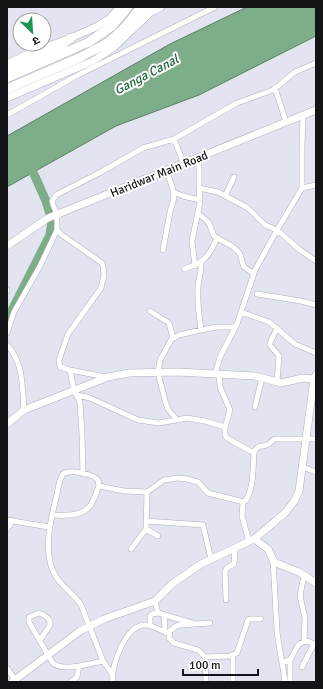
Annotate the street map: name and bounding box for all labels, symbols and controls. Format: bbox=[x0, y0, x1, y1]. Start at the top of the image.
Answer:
north arrow bbox=[12, 12, 52, 52]
text: उ bbox=[30, 33, 42, 48]
water label: Ganga Canal bbox=[112, 51, 182, 98]
street label: Haridwar Main Road bbox=[108, 148, 210, 201]
scale bar bbox=[183, 651, 258, 677]
text: 100 m bbox=[189, 658, 221, 673]

